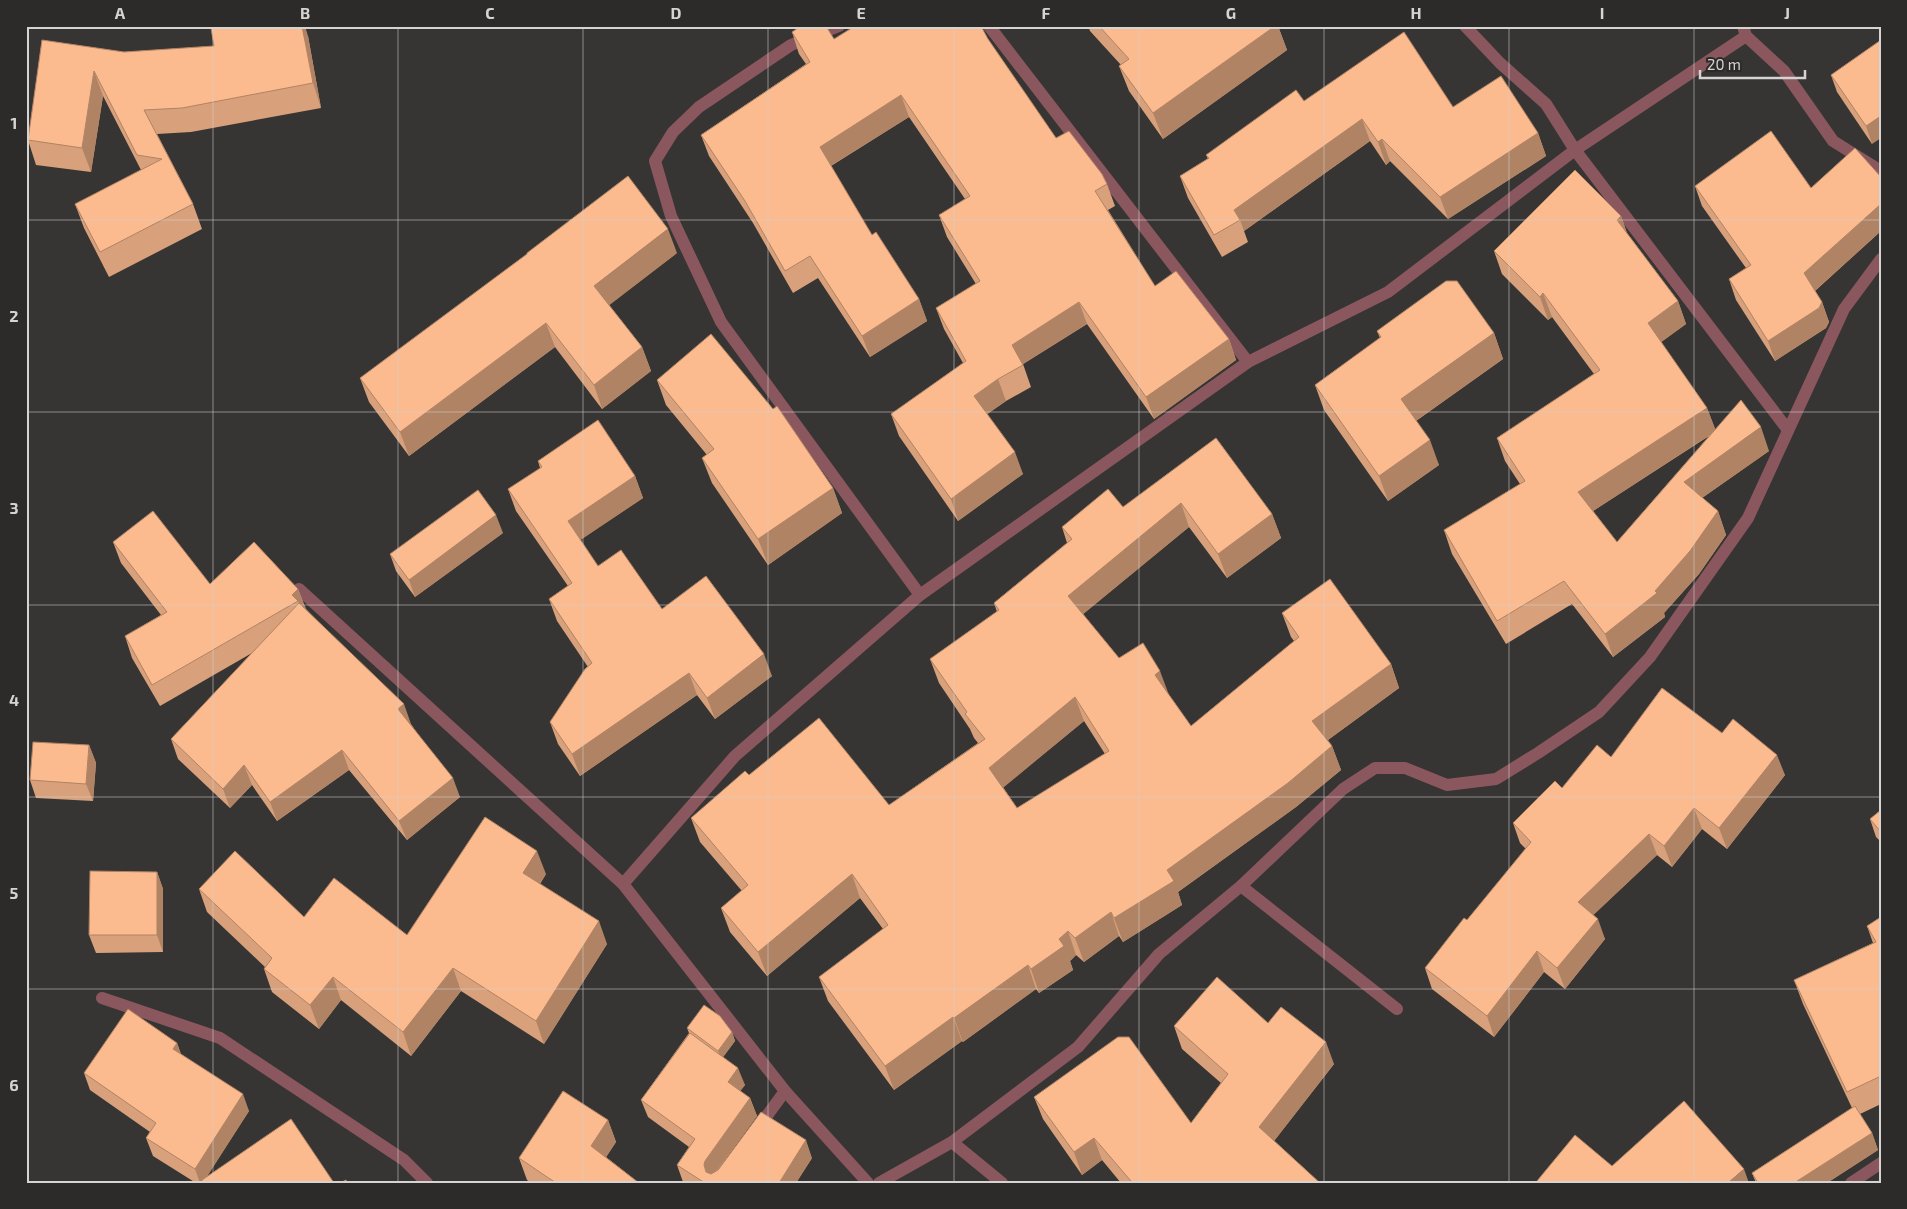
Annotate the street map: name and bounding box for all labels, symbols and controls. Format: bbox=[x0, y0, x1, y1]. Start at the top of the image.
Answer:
text: A bbox=[115, 3, 126, 22]
text: B bbox=[300, 3, 310, 22]
text: C bbox=[485, 3, 495, 22]
text: D bbox=[671, 3, 682, 22]
text: E bbox=[856, 3, 866, 22]
text: F bbox=[1042, 3, 1051, 22]
text: G bbox=[1226, 3, 1236, 22]
text: H bbox=[1410, 3, 1422, 22]
text: I bbox=[1600, 3, 1604, 22]
text: J bbox=[1784, 3, 1790, 22]
scale bar bbox=[1700, 48, 1804, 80]
text: 20 m bbox=[1707, 55, 1741, 73]
text: 1 bbox=[11, 113, 17, 132]
text: 2 bbox=[9, 306, 19, 325]
text: 3 bbox=[9, 498, 19, 517]
text: 4 bbox=[9, 690, 19, 709]
text: 5 bbox=[10, 883, 19, 902]
text: 6 bbox=[9, 1075, 19, 1094]

